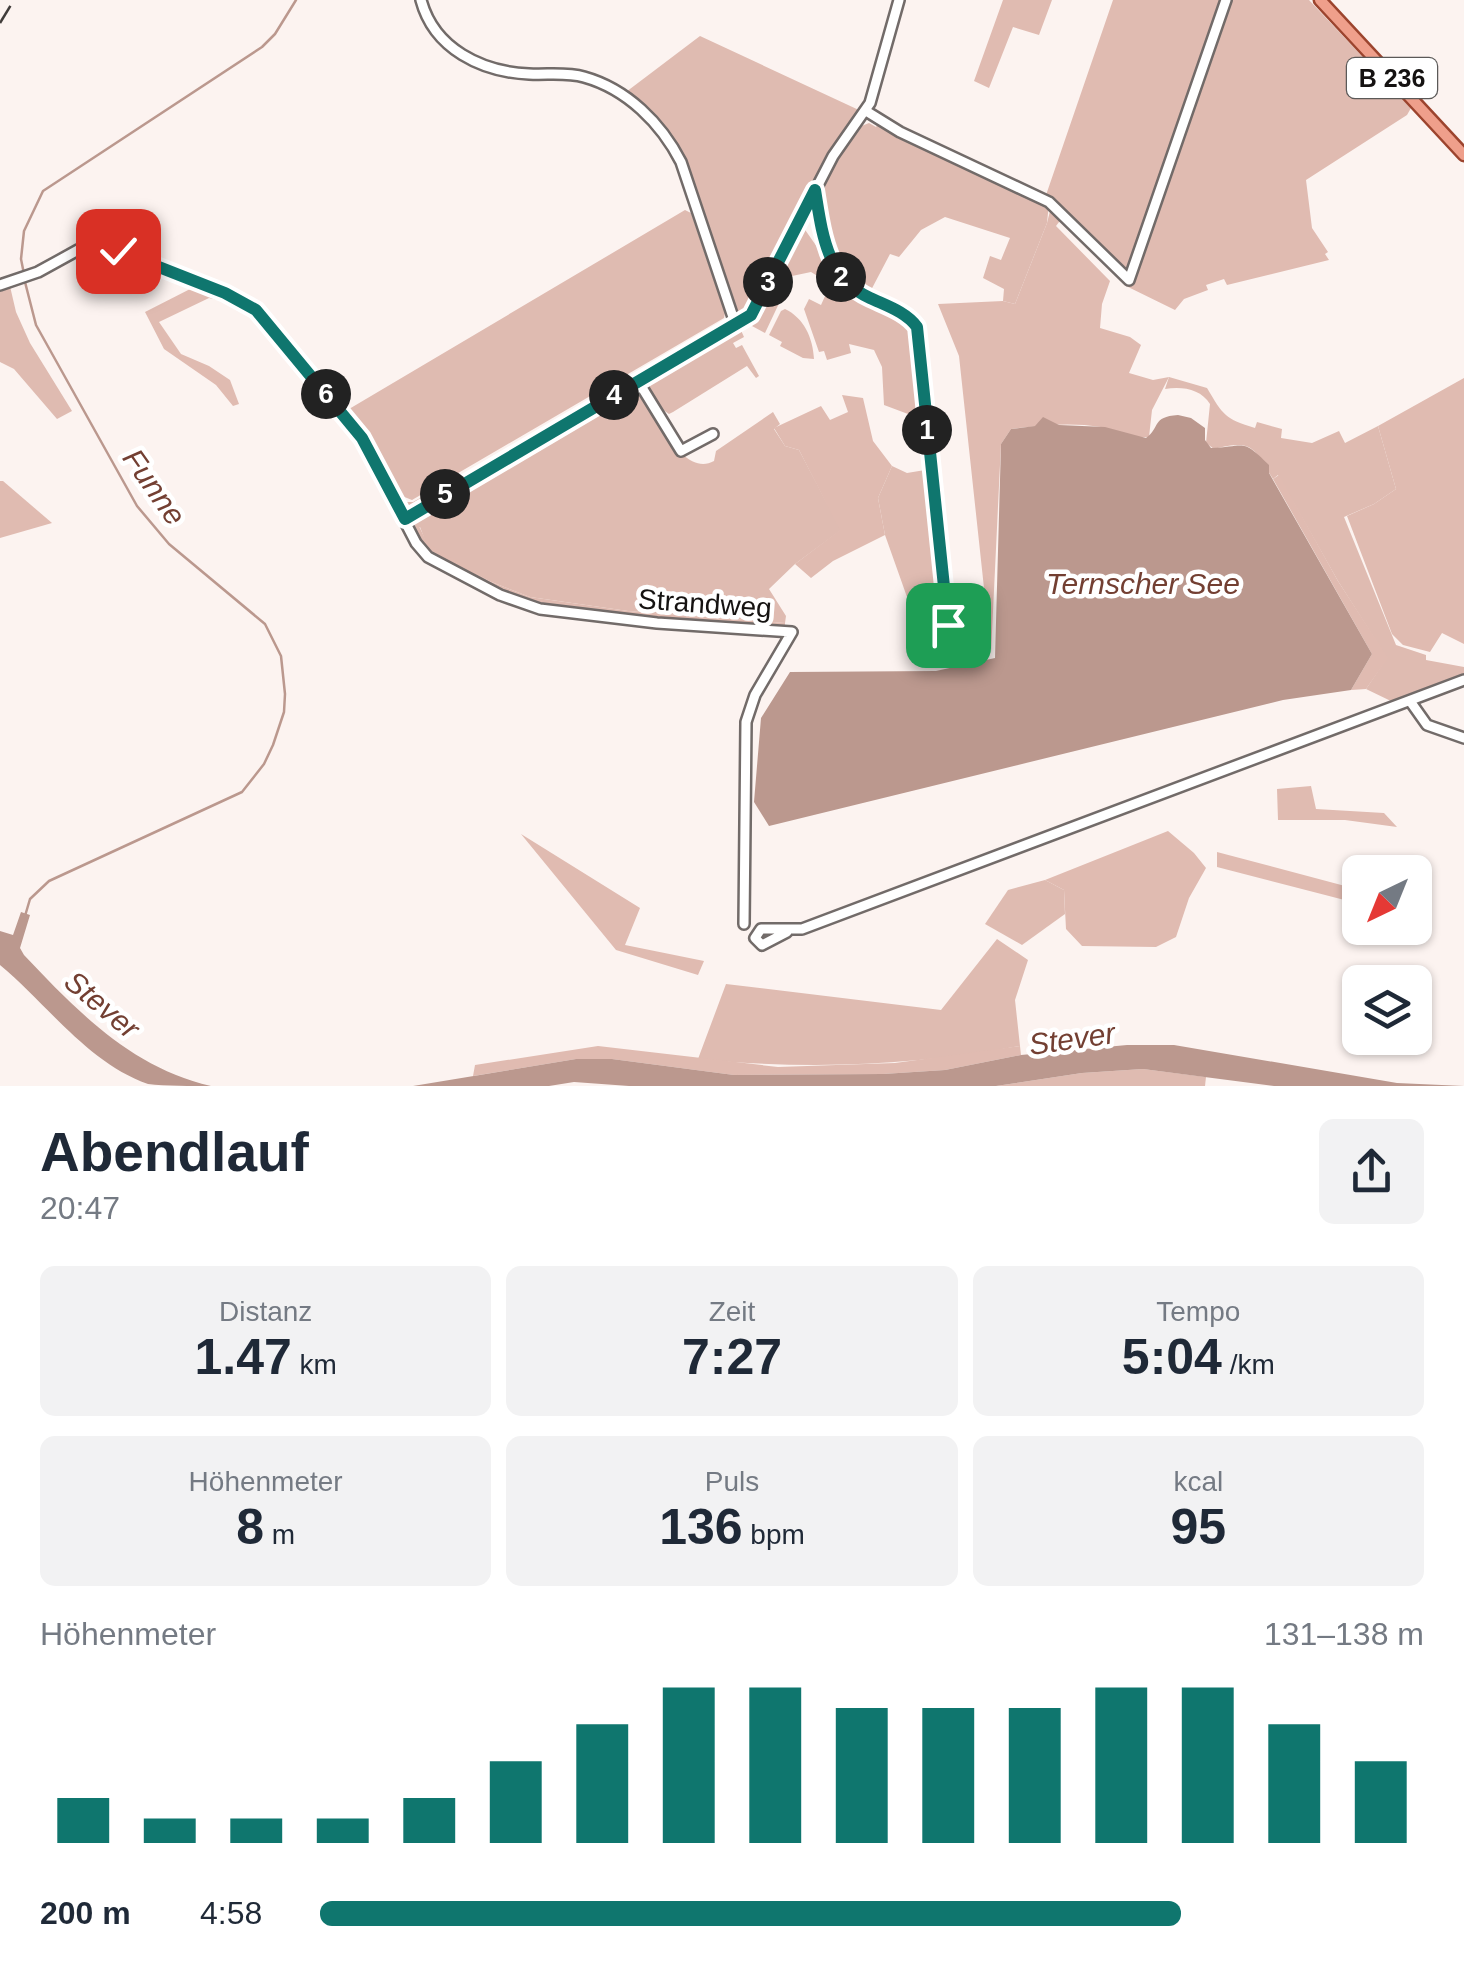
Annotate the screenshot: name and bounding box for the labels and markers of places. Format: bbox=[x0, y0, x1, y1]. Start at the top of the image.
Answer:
pin bbox=[76, 209, 161, 294]
pin: 2 bbox=[816, 252, 866, 302]
pin: 3 bbox=[743, 257, 793, 307]
pin: 6 bbox=[301, 369, 351, 419]
pin: 4 bbox=[589, 370, 639, 420]
pin: 1 bbox=[902, 405, 952, 455]
pin: 5 bbox=[420, 469, 470, 519]
pin bbox=[906, 583, 991, 668]

